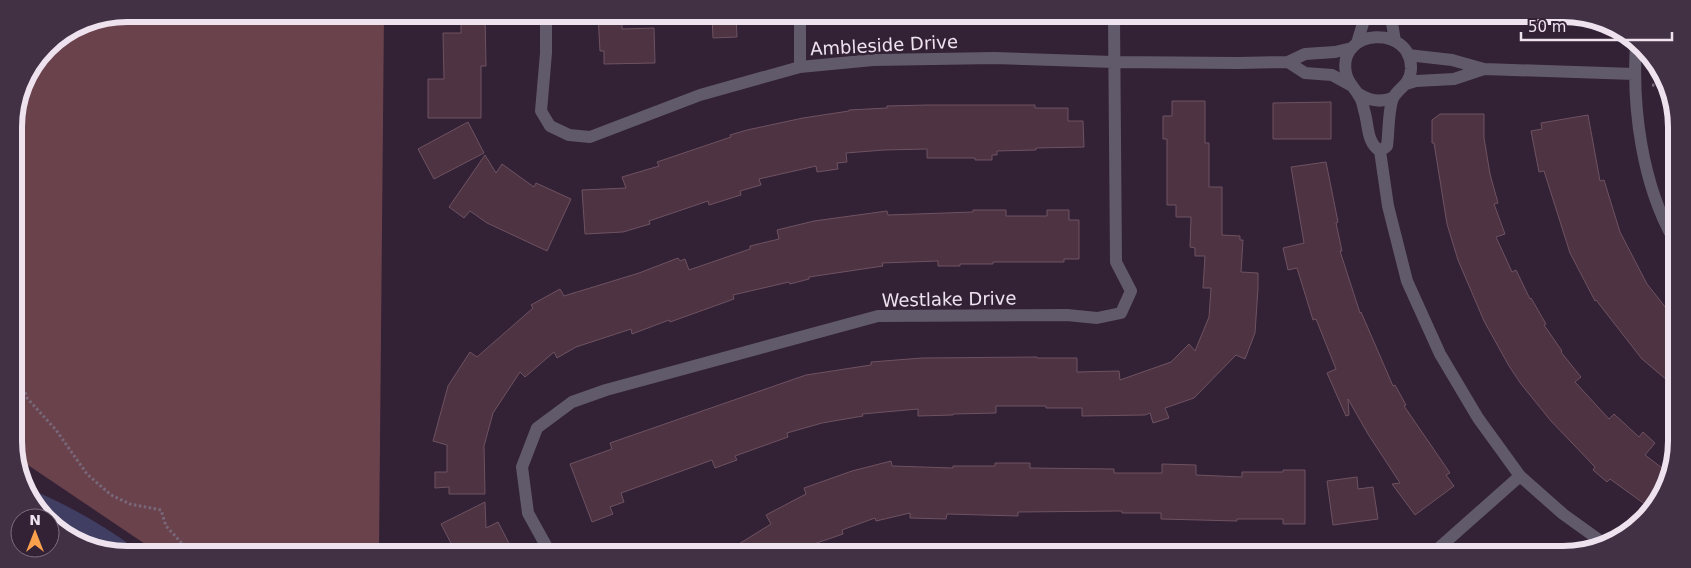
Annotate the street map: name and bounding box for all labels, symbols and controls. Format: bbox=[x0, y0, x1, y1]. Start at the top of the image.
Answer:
scale bar bbox=[1521, 10, 1672, 42]
text: 50 m bbox=[1528, 18, 1566, 36]
street label: Ambleside Drive bbox=[810, 31, 958, 59]
street label: Westlake Drive bbox=[881, 287, 1017, 311]
north arrow bbox=[10, 508, 60, 558]
text: N bbox=[29, 512, 41, 528]

